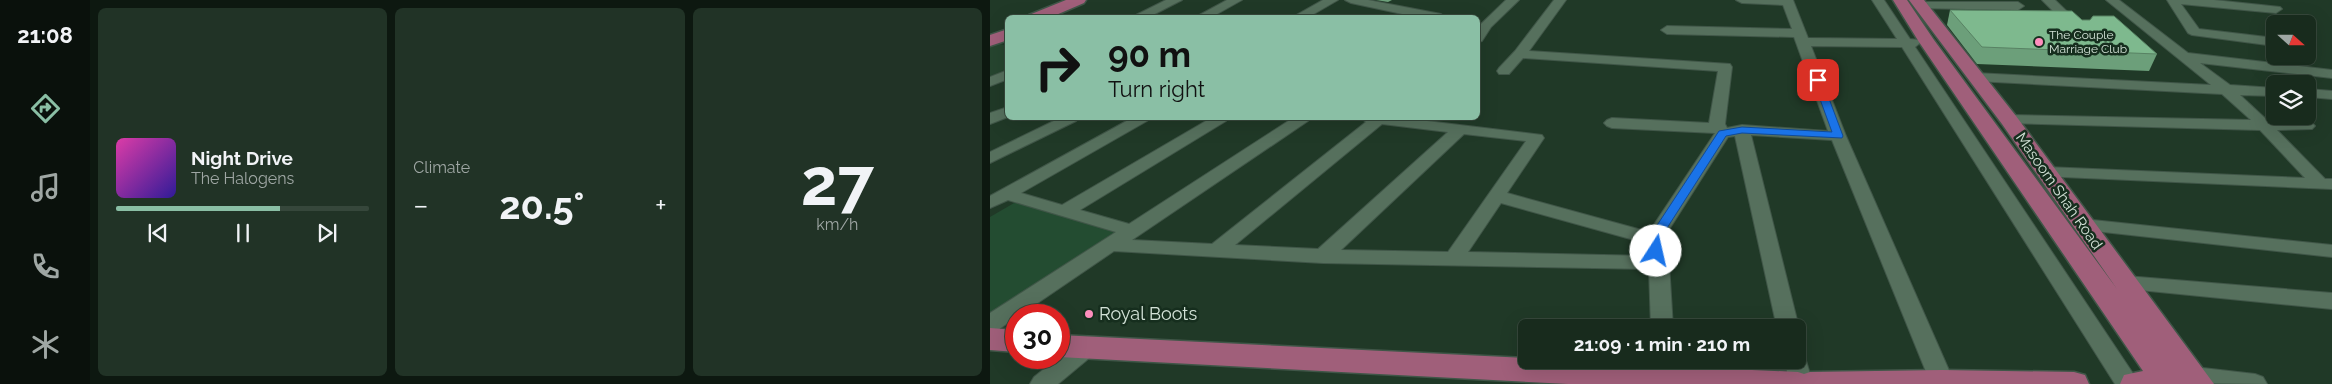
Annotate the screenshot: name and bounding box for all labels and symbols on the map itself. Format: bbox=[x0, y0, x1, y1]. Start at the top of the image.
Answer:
north arrow bbox=[2266, 15, 2316, 65]
place label: The Couple Marriage Club bbox=[2049, 28, 2127, 56]
marker: The Couple Marriage Club bbox=[2033, 36, 2045, 48]
pin bbox=[1797, 59, 1839, 101]
street label: Masoom Shah Road bbox=[2012, 129, 2106, 253]
position arrow bbox=[1629, 224, 1681, 276]
place label: Royal Boots bbox=[1099, 303, 1197, 324]
speed limit sign: 30 bbox=[1005, 304, 1070, 369]
marker: Royal Boots bbox=[1083, 308, 1095, 320]

